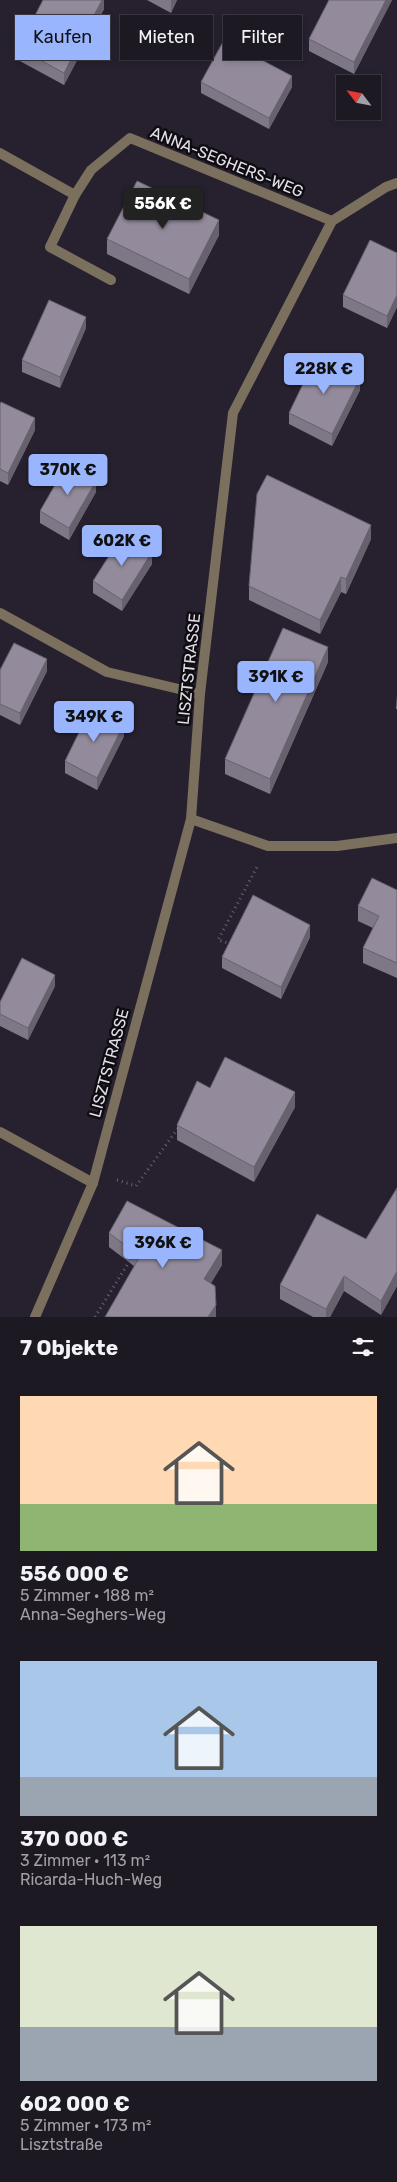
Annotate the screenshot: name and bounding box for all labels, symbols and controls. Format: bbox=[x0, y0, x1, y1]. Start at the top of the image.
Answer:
chip: Kaufen bbox=[15, 15, 110, 60]
chip: Mieten bbox=[120, 15, 213, 60]
chip: Filter bbox=[223, 15, 302, 60]
north arrow bbox=[336, 75, 381, 120]
map controls bbox=[336, 75, 381, 120]
street label: ANNA-SEGHERS-WEG bbox=[148, 123, 306, 201]
pin: 556K € bbox=[122, 188, 204, 230]
text: 556K € bbox=[134, 194, 192, 213]
pin: 228K € bbox=[283, 352, 365, 395]
text: 228K € bbox=[295, 359, 353, 378]
pin: 370K € bbox=[27, 454, 109, 496]
text: 370K € bbox=[39, 460, 97, 479]
pin: 602K € bbox=[81, 524, 163, 567]
text: 602K € bbox=[93, 531, 151, 550]
street label: LISZTSTRASSE bbox=[174, 612, 204, 726]
pin: 391K € bbox=[235, 660, 317, 703]
text: 391K € bbox=[248, 667, 304, 686]
pin: 349K € bbox=[53, 700, 135, 743]
text: 349K € bbox=[65, 707, 123, 726]
street label: LISZTSTRASSE bbox=[85, 1007, 133, 1119]
pin: 396K € bbox=[122, 1226, 204, 1269]
text: 396K € bbox=[134, 1233, 192, 1252]
icon: filters bbox=[349, 1333, 377, 1361]
text: 7 Objekte bbox=[20, 1335, 118, 1360]
icon: home bbox=[154, 1428, 244, 1518]
text: 556 000 € bbox=[20, 1561, 129, 1586]
text: 5 Zimmer · 188 m² bbox=[20, 1586, 154, 1605]
text: Anna-Seghers-Weg bbox=[20, 1605, 166, 1624]
icon: home bbox=[154, 1693, 244, 1783]
text: 370 000 € bbox=[20, 1826, 128, 1851]
text: 3 Zimmer · 113 m² bbox=[20, 1851, 150, 1870]
text: Ricarda-Huch-Weg bbox=[20, 1870, 162, 1889]
icon: home bbox=[154, 1958, 244, 2048]
text: 602 000 € bbox=[20, 2091, 130, 2116]
text: 5 Zimmer · 173 m² bbox=[20, 2116, 151, 2135]
text: Lisztstraße bbox=[20, 2135, 103, 2154]

